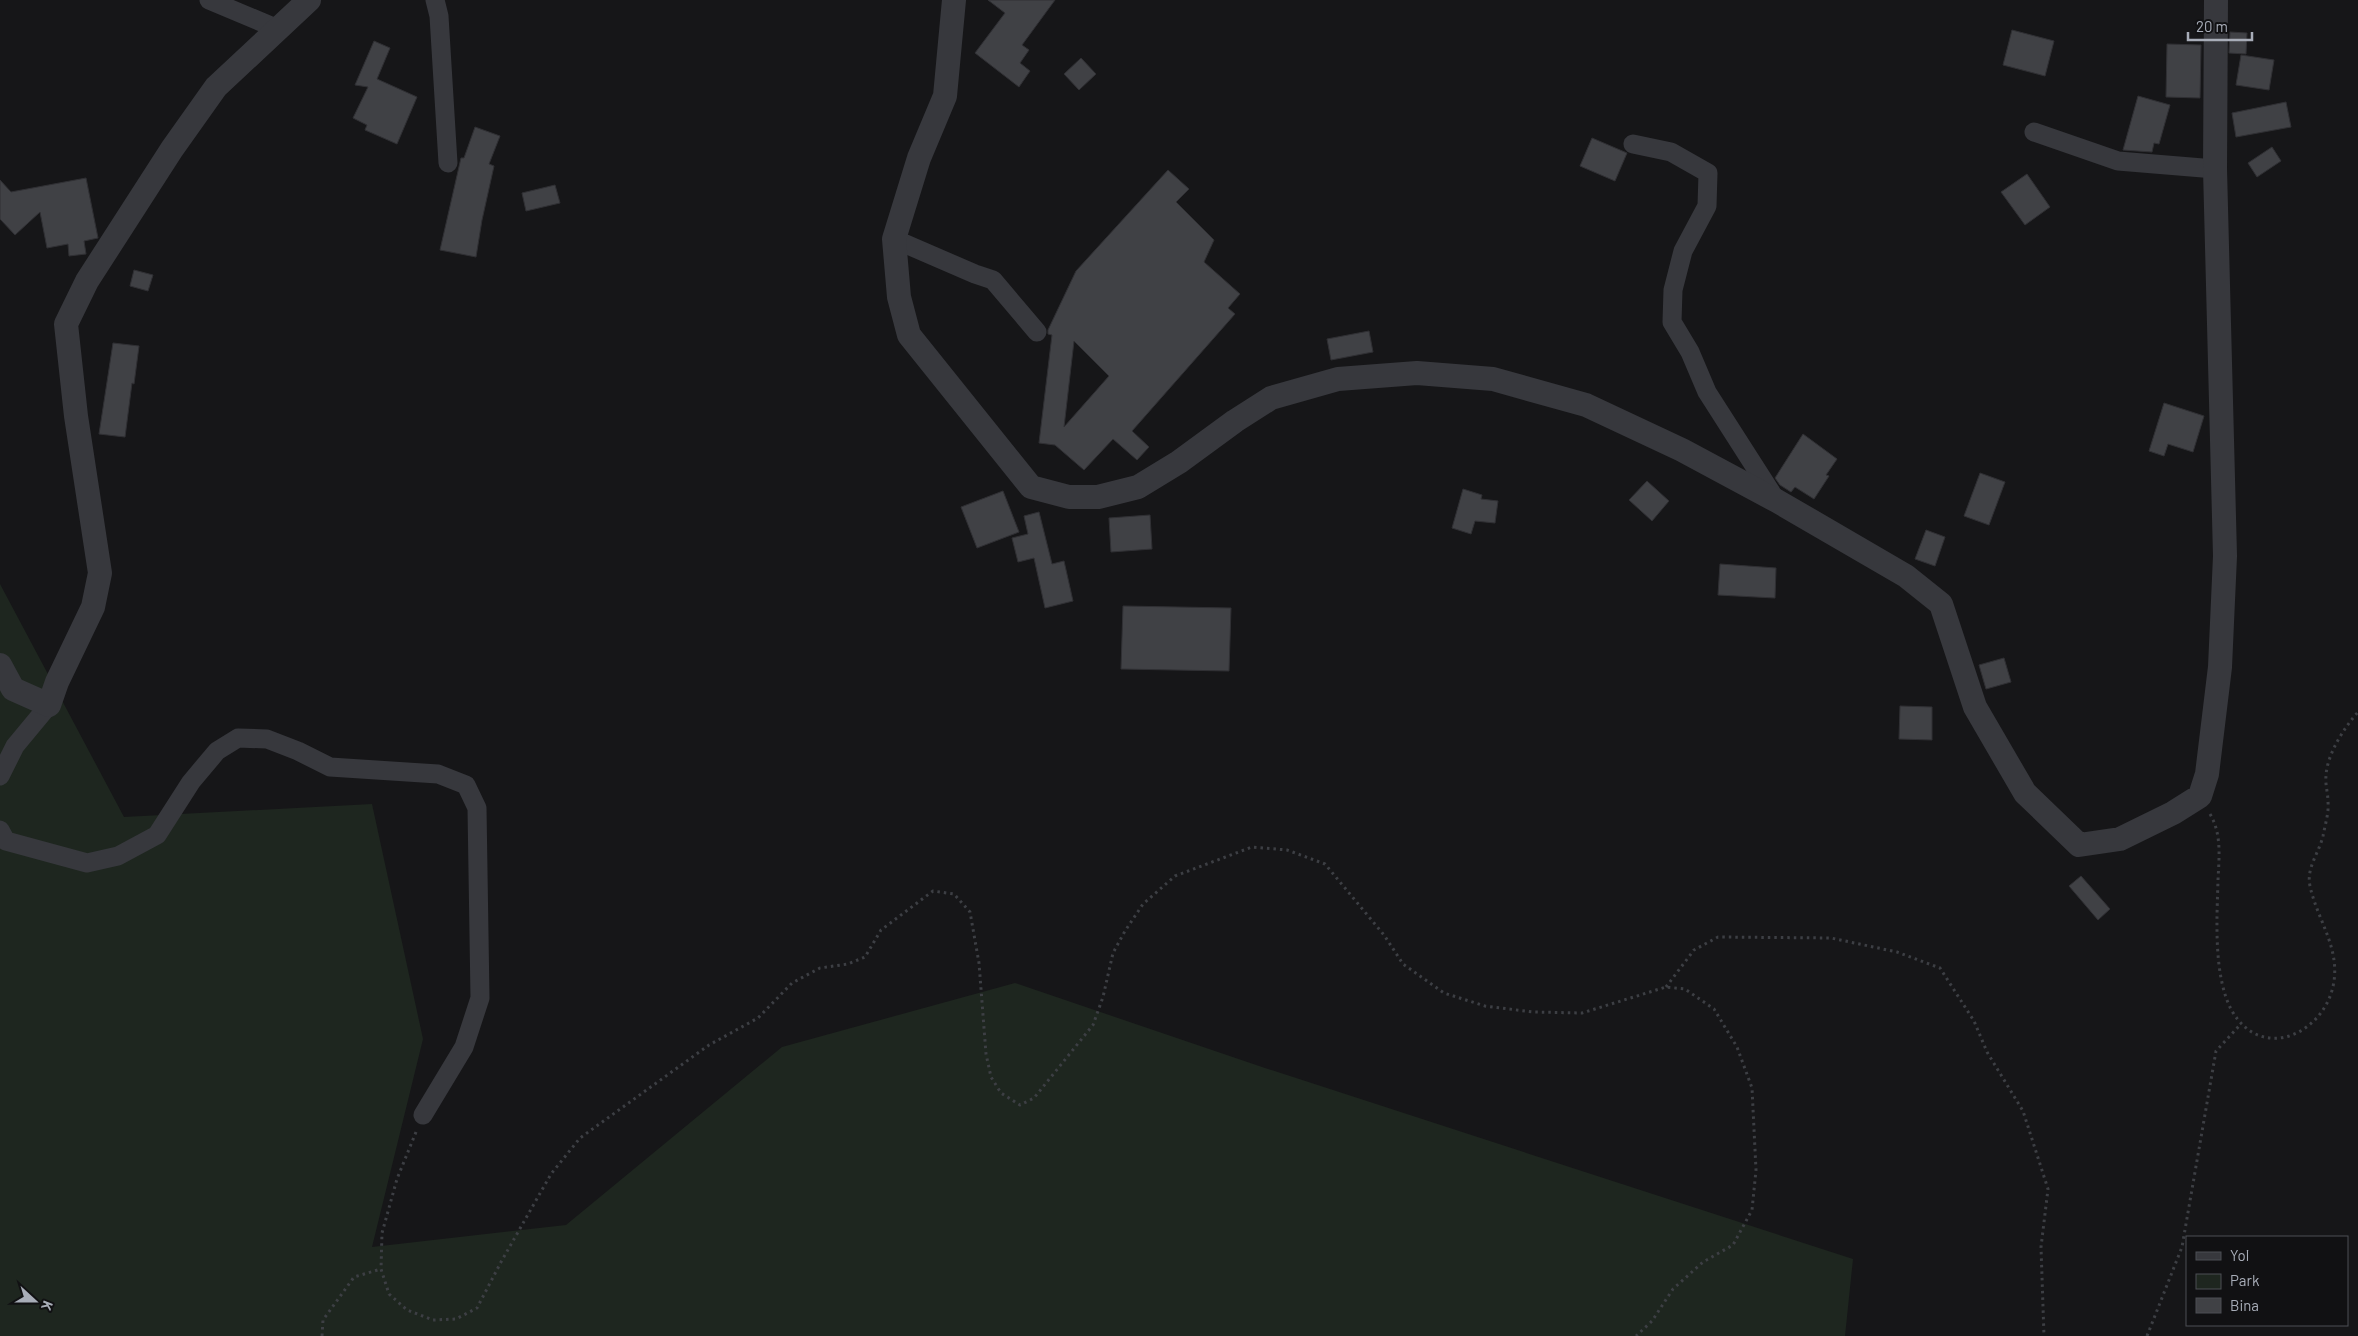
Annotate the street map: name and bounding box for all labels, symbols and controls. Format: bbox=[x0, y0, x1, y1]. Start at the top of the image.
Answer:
scale bar bbox=[2188, 10, 2252, 42]
text: 20 m bbox=[2196, 17, 2228, 35]
legend bbox=[2186, 1236, 2348, 1326]
text: Yol bbox=[2230, 1246, 2249, 1264]
text: Park bbox=[2230, 1271, 2260, 1289]
north arrow bbox=[10, 1276, 60, 1326]
text: Bina bbox=[2230, 1296, 2259, 1314]
text: K bbox=[38, 1299, 57, 1313]

